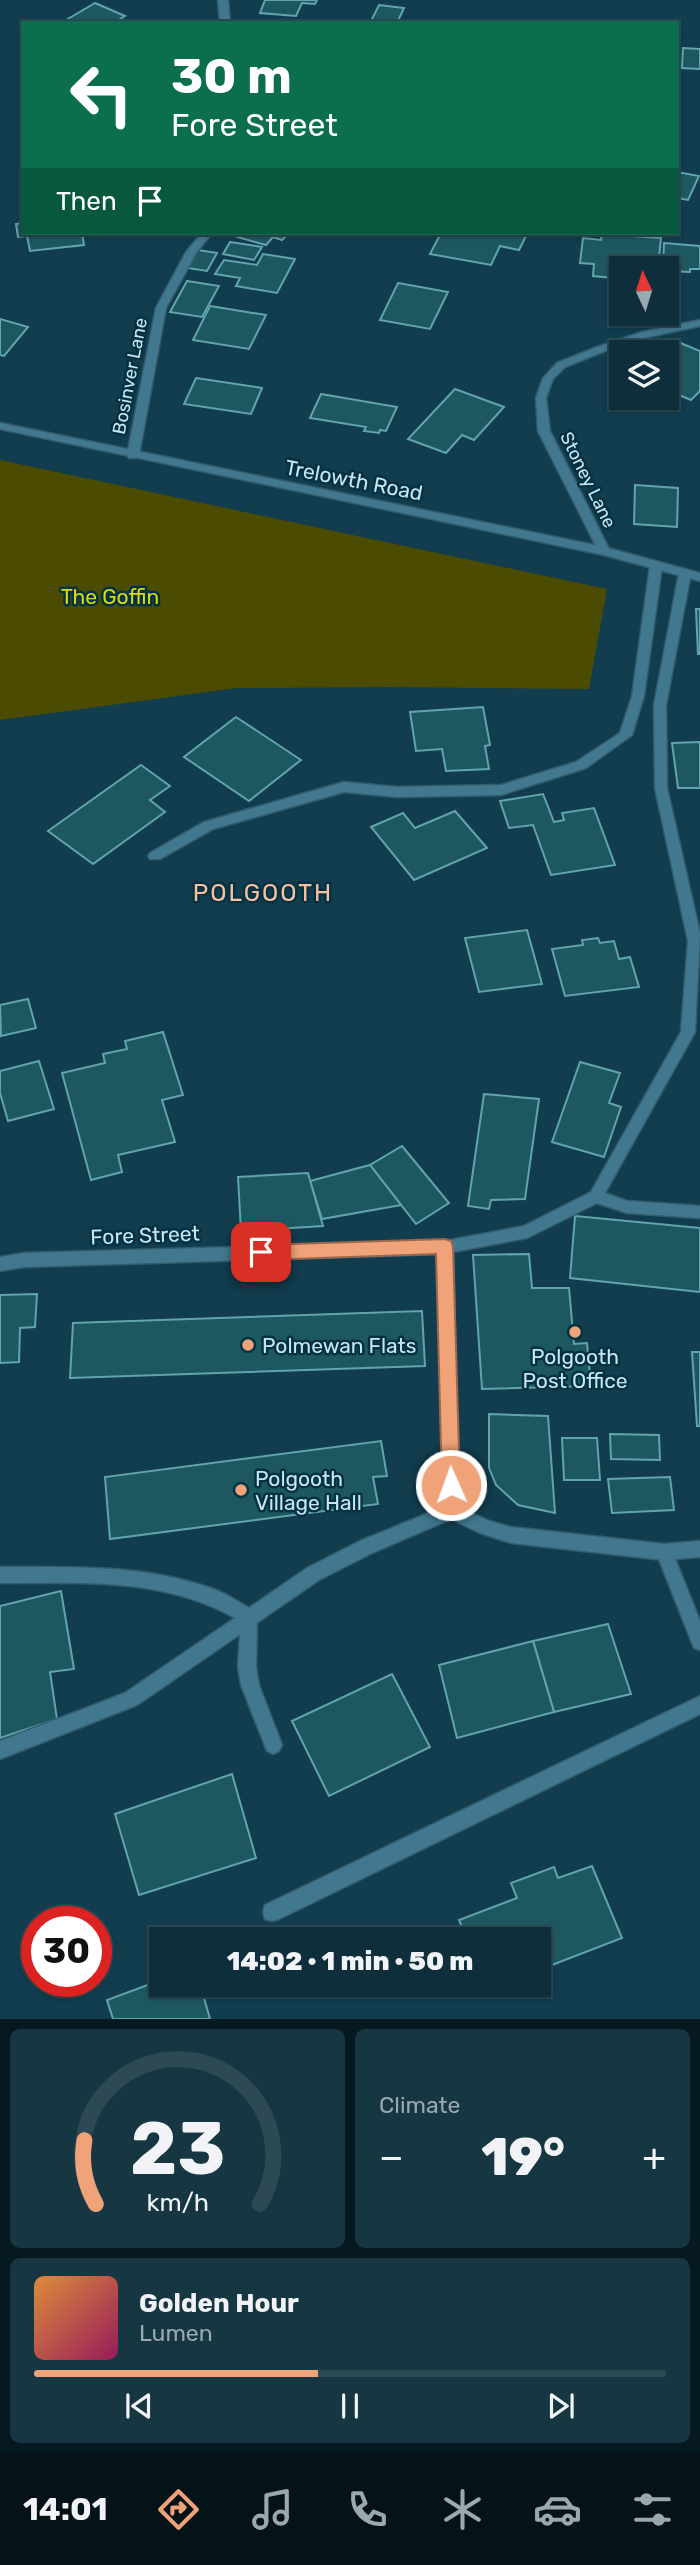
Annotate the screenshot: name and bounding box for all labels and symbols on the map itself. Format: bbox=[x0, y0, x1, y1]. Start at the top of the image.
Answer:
north arrow bbox=[609, 256, 679, 326]
street label: Bosinver Lane bbox=[108, 316, 152, 436]
street label: Stoney Lane bbox=[555, 428, 621, 532]
street label: Trelowth Road bbox=[283, 454, 425, 506]
park label: The Goffin bbox=[61, 584, 159, 609]
district label: POLGOOTH bbox=[193, 879, 333, 907]
street label: Fore Street bbox=[90, 1221, 200, 1249]
pin bbox=[231, 1222, 291, 1282]
marker: Polgooth Post Office bbox=[567, 1324, 583, 1340]
place label: Polmewan Flats bbox=[262, 1333, 416, 1358]
marker: Polmewan Flats bbox=[240, 1337, 256, 1353]
place label: Polgooth Post Office bbox=[523, 1344, 628, 1393]
position arrow bbox=[414, 1448, 488, 1522]
place label: Polgooth Village Hall bbox=[255, 1466, 362, 1515]
marker: Polgooth Village Hall bbox=[233, 1482, 249, 1498]
speed limit sign: 30 bbox=[21, 1906, 112, 1997]

